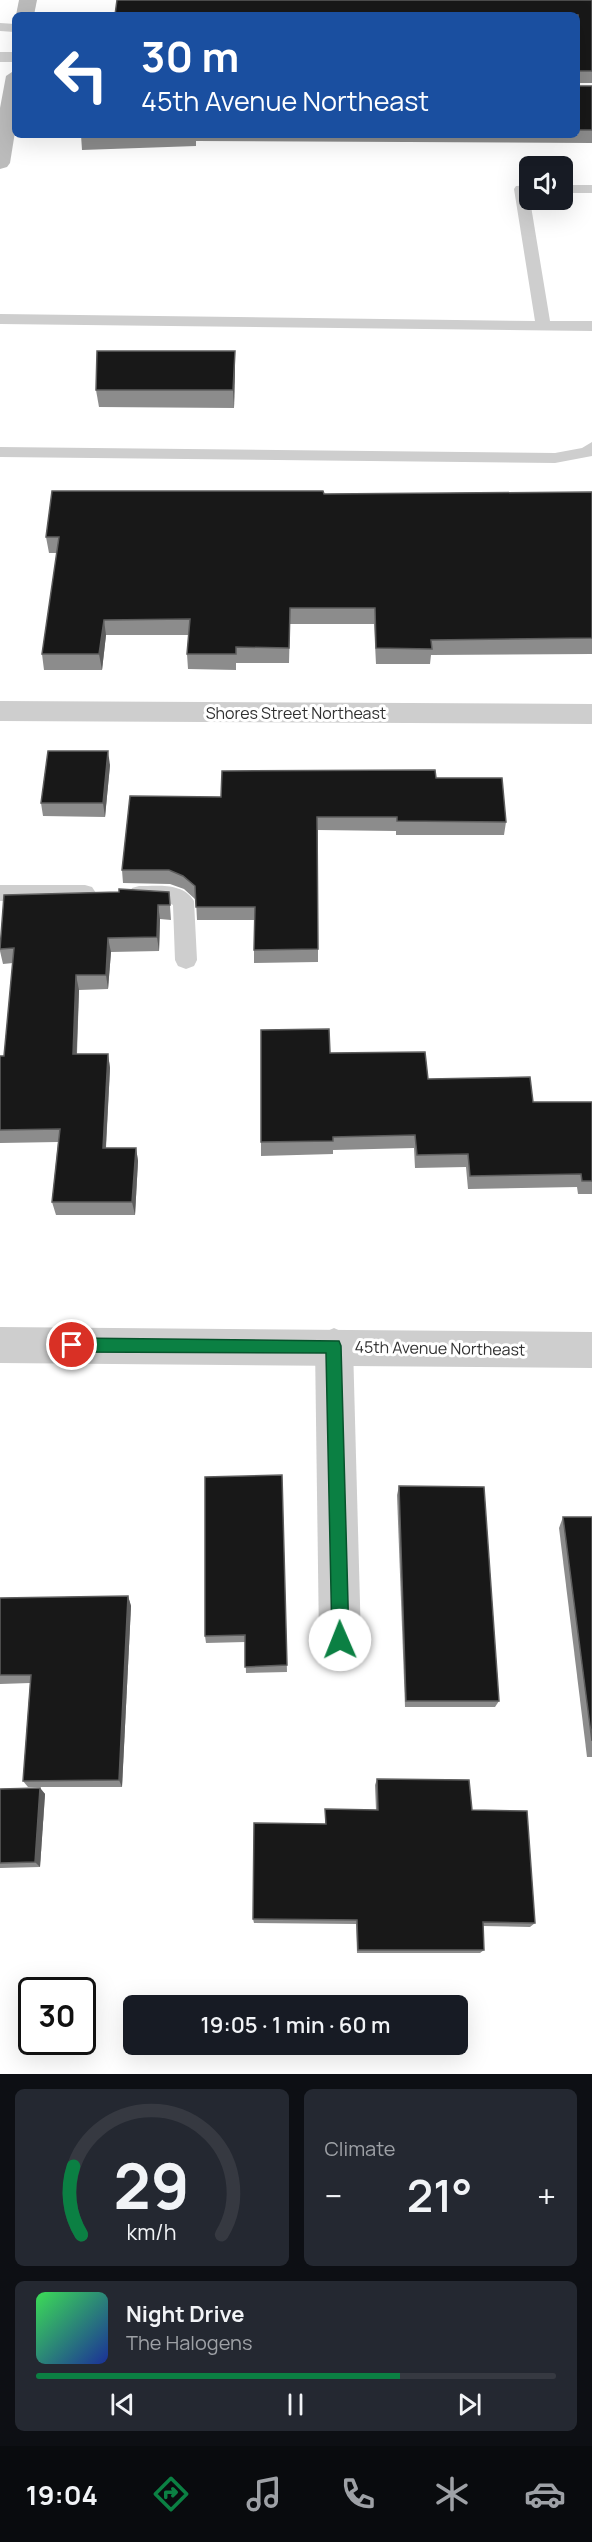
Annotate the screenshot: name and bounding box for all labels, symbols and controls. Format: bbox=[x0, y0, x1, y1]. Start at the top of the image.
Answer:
text: 30 m bbox=[141, 27, 239, 85]
icon: left bbox=[42, 36, 120, 114]
text: 45th Avenue Northeast bbox=[141, 82, 429, 119]
map controls bbox=[519, 156, 573, 210]
button: sound bbox=[519, 156, 573, 210]
street label: Shores Street Northeast bbox=[206, 702, 386, 724]
pin bbox=[46, 1319, 97, 1370]
icon: arrive bbox=[55, 1328, 88, 1361]
street label: 45th Avenue Northeast bbox=[354, 1336, 526, 1360]
position arrow bbox=[308, 1608, 372, 1672]
speed limit sign: 30 bbox=[18, 1977, 96, 2055]
text: 19:05 · 1 min · 60 m bbox=[201, 2010, 390, 2040]
text: Climate bbox=[325, 2135, 396, 2162]
text: 29 bbox=[114, 2142, 190, 2228]
text: 21° bbox=[407, 2164, 472, 2226]
text: − bbox=[325, 2173, 342, 2218]
text: + bbox=[537, 2173, 556, 2218]
text: km/h bbox=[127, 2217, 177, 2246]
text: Night Drive bbox=[126, 2299, 245, 2329]
text: The Halogens bbox=[126, 2329, 252, 2356]
icon: previous bbox=[106, 2388, 139, 2421]
icon: pause bbox=[279, 2388, 312, 2421]
icon: next bbox=[453, 2388, 486, 2421]
icon: directions bbox=[150, 2473, 192, 2515]
icon: music bbox=[243, 2473, 285, 2515]
icon: phone bbox=[337, 2473, 379, 2515]
icon: climate bbox=[431, 2473, 473, 2515]
icon: car bbox=[524, 2473, 566, 2515]
text: 19:04 bbox=[26, 2476, 98, 2513]

